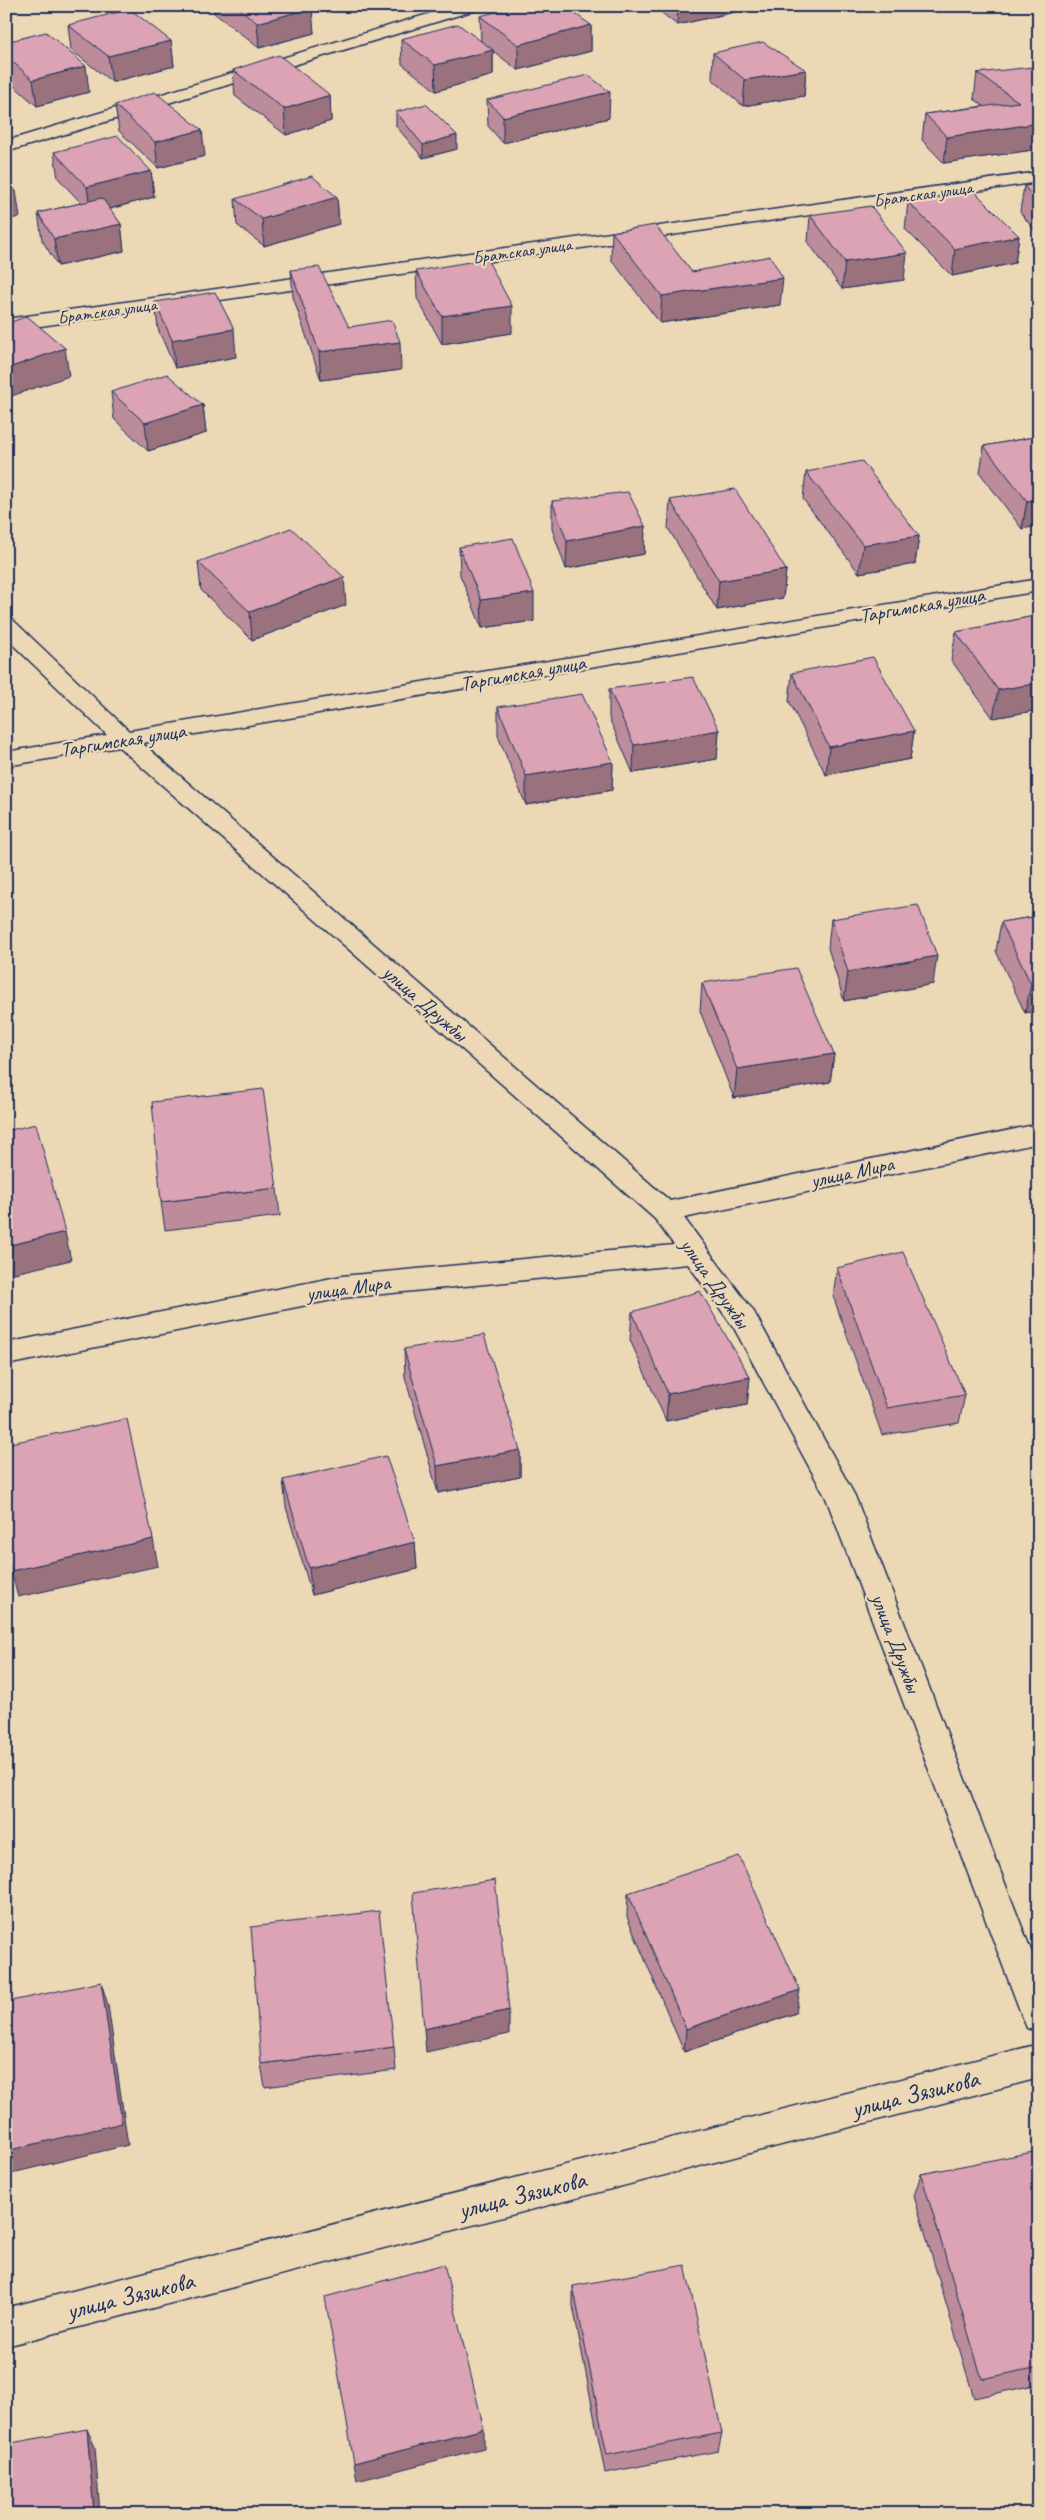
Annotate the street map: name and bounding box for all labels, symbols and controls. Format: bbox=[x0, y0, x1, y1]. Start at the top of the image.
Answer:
street label: Братская улица bbox=[872, 176, 976, 212]
street label: Братская улица bbox=[471, 233, 575, 269]
street label: Братская улица bbox=[56, 293, 160, 329]
street label: Таргимская улица bbox=[857, 581, 988, 629]
street label: Таргимская улица bbox=[458, 649, 589, 697]
street label: Таргимская улица bbox=[58, 717, 189, 763]
street label: улица Дружбы bbox=[376, 958, 474, 1048]
street label: улица Мира bbox=[806, 1150, 898, 1194]
street label: улица Дружбы bbox=[673, 1231, 756, 1335]
street label: улица Мира bbox=[302, 1269, 393, 1307]
street label: улица Дружбы bbox=[865, 1588, 927, 1698]
street label: улица Зязикова bbox=[846, 2062, 984, 2126]
street label: улица Зязикова bbox=[453, 2163, 591, 2227]
street label: улица Зязикова bbox=[61, 2264, 199, 2328]

